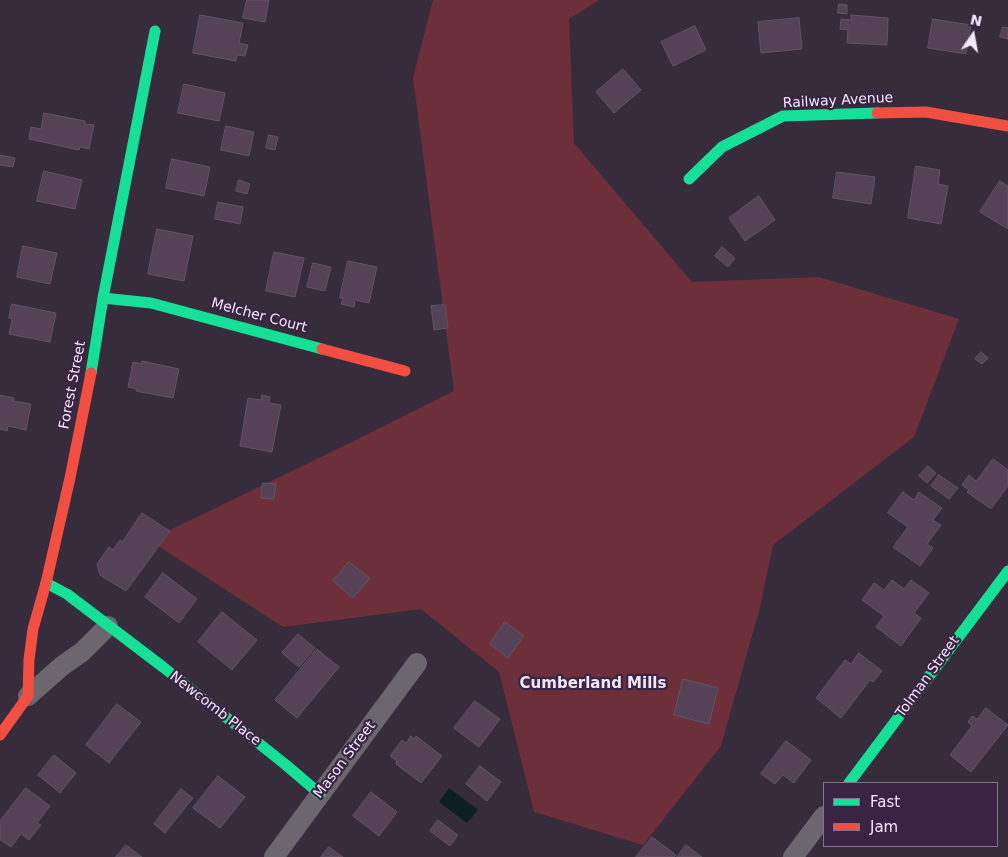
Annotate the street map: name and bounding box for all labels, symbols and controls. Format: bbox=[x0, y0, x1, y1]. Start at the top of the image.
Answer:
north arrow bbox=[948, 10, 998, 60]
text: N bbox=[969, 11, 984, 29]
street label: Railway Avenue bbox=[782, 90, 894, 112]
street label: Melcher Court bbox=[209, 295, 309, 337]
street label: Forest Street bbox=[56, 339, 90, 431]
street label: Tolman Street bbox=[893, 633, 963, 721]
street label: Newcomb Place bbox=[166, 668, 264, 750]
district label: Cumberland Mills bbox=[520, 675, 666, 693]
street label: Mason Street bbox=[310, 718, 380, 802]
legend bbox=[823, 782, 998, 847]
text: Fast bbox=[870, 793, 900, 811]
text: Jam bbox=[870, 818, 898, 836]

